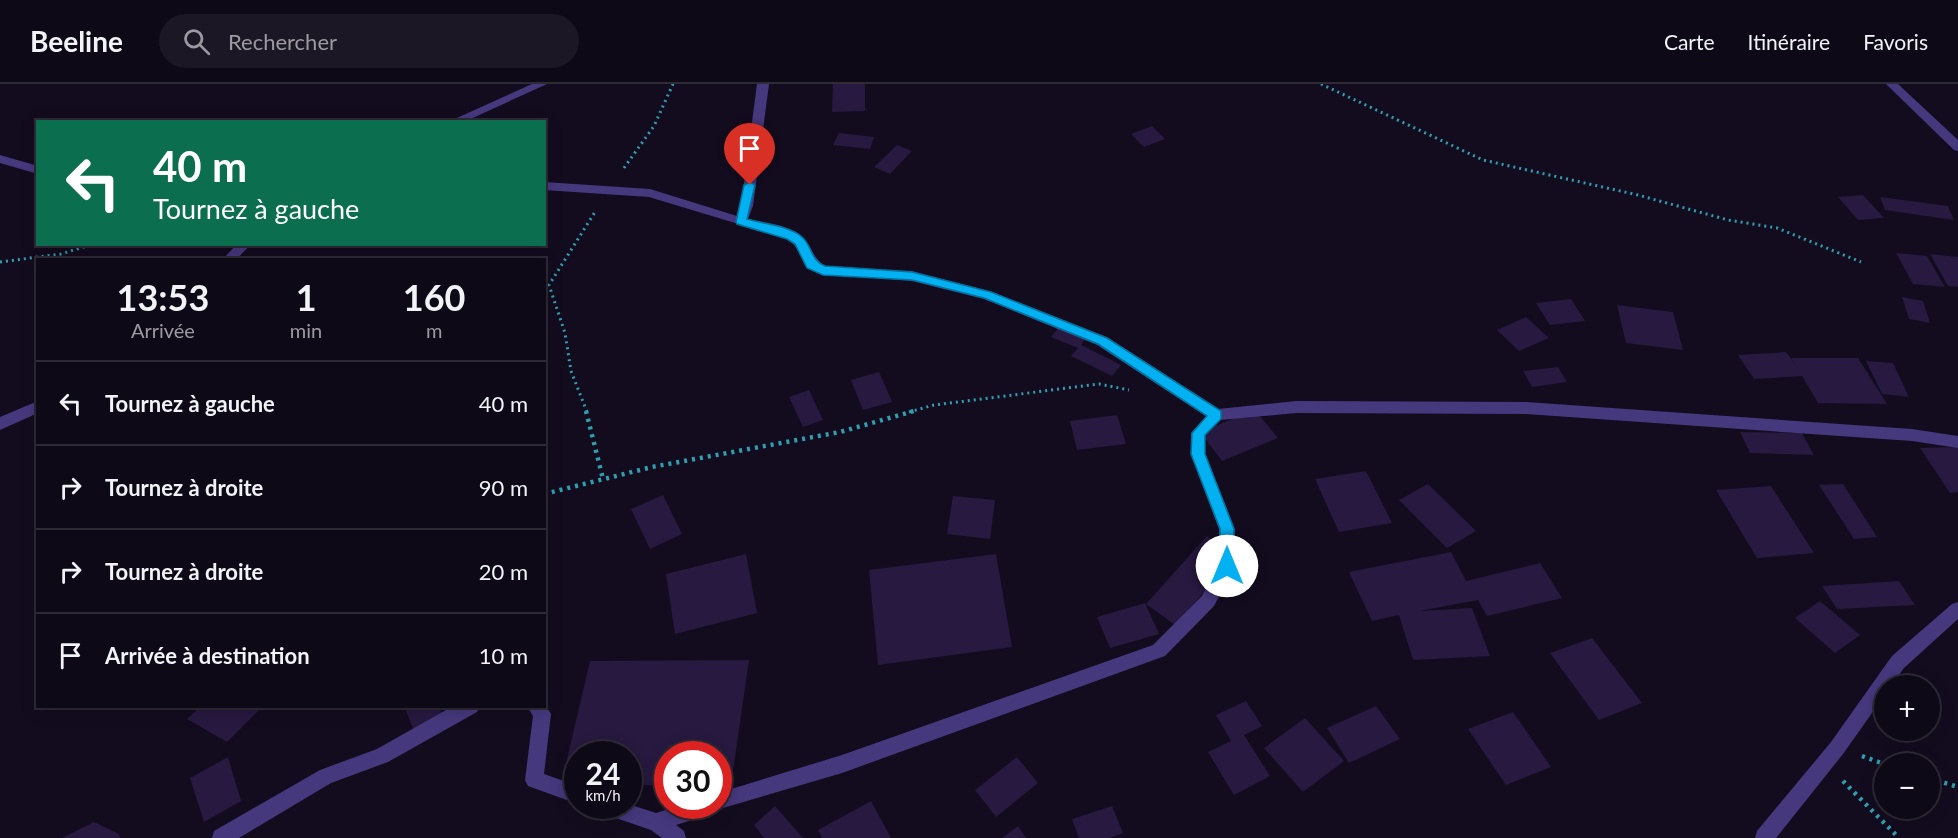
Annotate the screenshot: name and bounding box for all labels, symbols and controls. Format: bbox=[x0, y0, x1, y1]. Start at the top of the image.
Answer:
search box bbox=[159, 14, 579, 68]
text: Beeline bbox=[30, 24, 123, 58]
icon: search bbox=[180, 25, 213, 58]
text: Rechercher bbox=[228, 28, 337, 55]
text: Carte bbox=[1664, 29, 1715, 54]
text: Itinéraire bbox=[1748, 29, 1830, 54]
text: Favoris bbox=[1863, 29, 1928, 54]
pin bbox=[724, 123, 775, 185]
icon: arrive bbox=[733, 132, 766, 165]
text: 40 m bbox=[153, 141, 247, 191]
icon: left bbox=[54, 144, 132, 222]
text: Tournez à gauche bbox=[153, 192, 359, 225]
text: 13:53 bbox=[117, 275, 209, 319]
text: 1 bbox=[296, 275, 317, 319]
text: 160 bbox=[403, 275, 465, 319]
text: Arrivée bbox=[131, 318, 195, 342]
text: min bbox=[290, 318, 322, 342]
text: m bbox=[426, 318, 442, 342]
icon: left bbox=[54, 387, 87, 420]
text: Tournez à gauche bbox=[105, 390, 275, 417]
text: 40 m bbox=[479, 390, 528, 417]
icon: right bbox=[54, 471, 87, 504]
text: Tournez à droite bbox=[105, 474, 263, 501]
text: 90 m bbox=[479, 474, 528, 501]
position arrow bbox=[1195, 534, 1259, 598]
icon: right bbox=[54, 555, 87, 588]
text: Tournez à droite bbox=[105, 558, 263, 585]
text: 20 m bbox=[479, 558, 528, 585]
icon: arrive bbox=[54, 639, 87, 672]
text: Arrivée à destination bbox=[105, 642, 310, 669]
text: 10 m bbox=[479, 642, 528, 669]
map controls bbox=[1874, 675, 1940, 819]
button: + bbox=[1874, 675, 1940, 741]
speed limit sign: 30 bbox=[654, 741, 732, 819]
button: − bbox=[1874, 753, 1940, 819]
text: 24 bbox=[586, 755, 620, 791]
text: km/h bbox=[585, 786, 621, 804]

